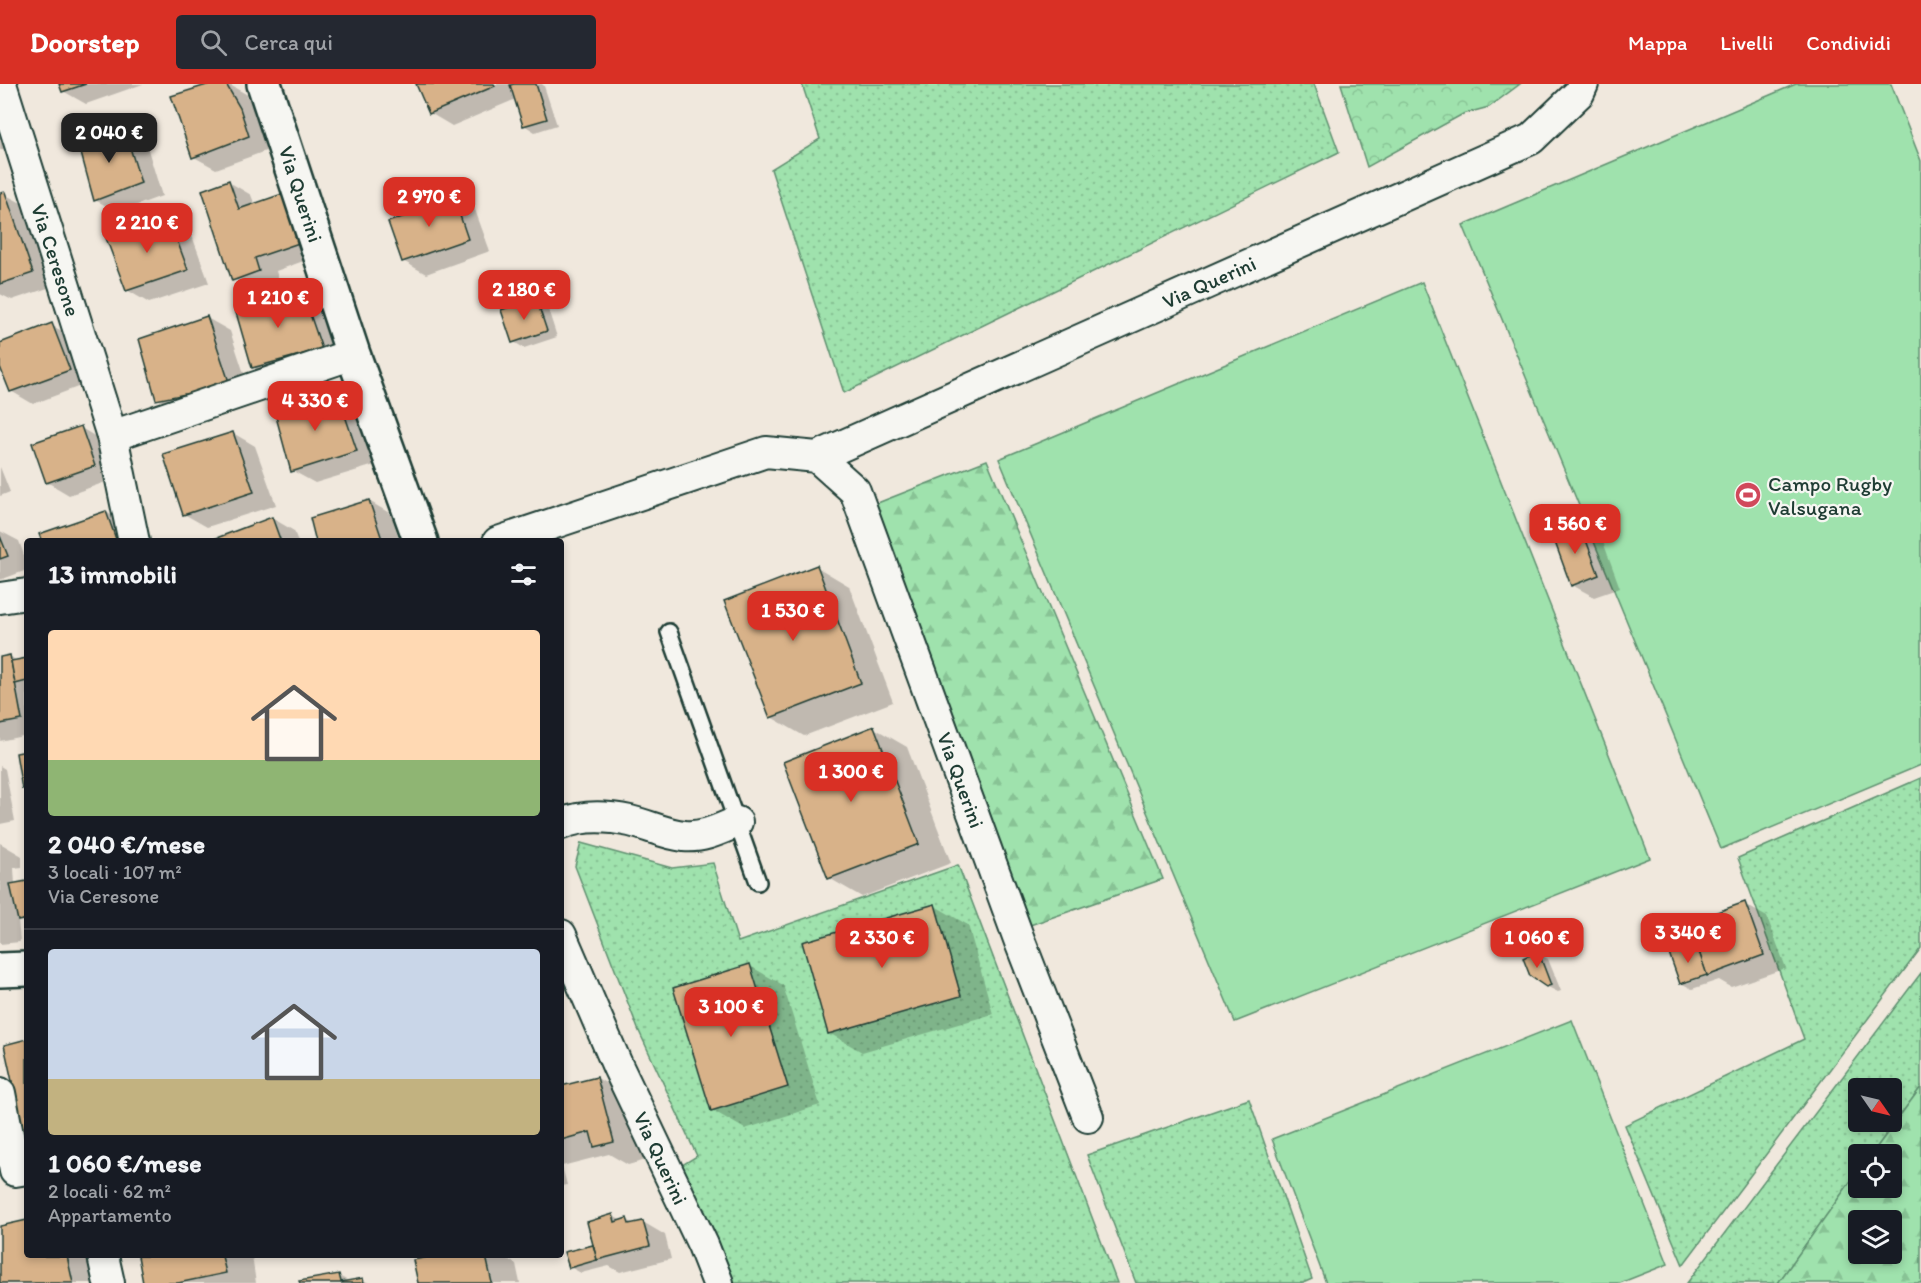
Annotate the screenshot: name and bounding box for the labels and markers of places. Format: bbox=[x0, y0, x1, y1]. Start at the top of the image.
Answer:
pin: 2 040 € bbox=[54, 113, 164, 164]
pin: 2 970 € bbox=[374, 177, 484, 228]
pin: 2 210 € bbox=[92, 203, 202, 254]
pin: 2 180 € bbox=[469, 270, 579, 321]
pin: 1 210 € bbox=[223, 278, 333, 329]
pin: 4 330 € bbox=[260, 381, 370, 432]
place label: Campo Rugby Valsugana bbox=[1768, 471, 1892, 520]
sports icon: Campo Rugby Valsugana bbox=[1733, 480, 1763, 510]
pin: 1 560 € bbox=[1520, 504, 1630, 555]
pin: 1 530 € bbox=[738, 591, 848, 642]
pin: 1 300 € bbox=[796, 752, 906, 803]
pin: 3 340 € bbox=[1633, 913, 1743, 964]
pin: 2 330 € bbox=[827, 918, 937, 969]
pin: 1 060 € bbox=[1482, 918, 1592, 969]
pin: 3 100 € bbox=[676, 987, 786, 1038]

